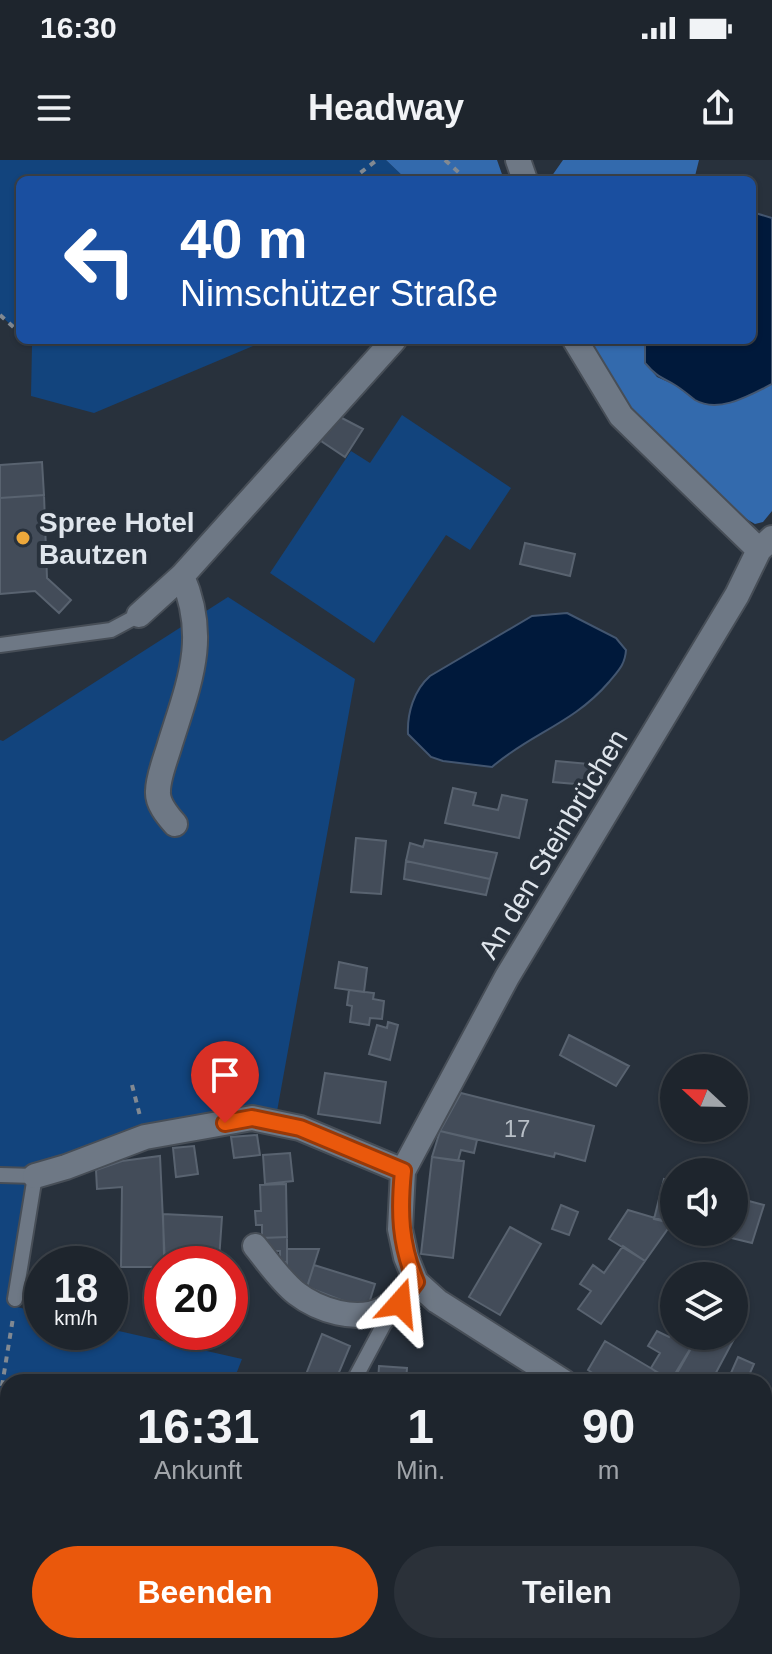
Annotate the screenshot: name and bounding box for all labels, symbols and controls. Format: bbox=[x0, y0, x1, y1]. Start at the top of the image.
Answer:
text: 16:30 bbox=[40, 11, 117, 44]
icon: menu bbox=[32, 86, 76, 130]
icon: share bbox=[696, 86, 740, 130]
text: Headway bbox=[308, 87, 464, 128]
text: 40 m bbox=[180, 207, 308, 270]
icon: left bbox=[48, 208, 152, 312]
text: Nimschützer Straße bbox=[180, 273, 498, 314]
place label: Spree Hotel Bautzen bbox=[39, 507, 195, 570]
marker: Spree Hotel Bautzen bbox=[14, 529, 32, 547]
street label: An den Steinbrüchen bbox=[472, 724, 634, 964]
pin bbox=[191, 1041, 259, 1123]
icon: arrive bbox=[203, 1053, 247, 1097]
north arrow bbox=[660, 1054, 748, 1142]
map controls bbox=[660, 1054, 748, 1350]
house number: 17 bbox=[504, 1115, 530, 1142]
button: sound bbox=[660, 1158, 748, 1246]
speed limit sign: 20 bbox=[144, 1246, 248, 1350]
position arrow bbox=[358, 1261, 442, 1345]
button: layers bbox=[660, 1262, 748, 1350]
text: 18 bbox=[54, 1266, 98, 1310]
text: km/h bbox=[54, 1307, 98, 1329]
text: 16:31 bbox=[137, 1400, 259, 1453]
text: 1 bbox=[407, 1400, 434, 1453]
text: 90 bbox=[582, 1400, 635, 1453]
text: Ankunft bbox=[154, 1455, 242, 1485]
text: Min. bbox=[396, 1455, 445, 1485]
text: m bbox=[598, 1455, 619, 1485]
button: Beenden bbox=[32, 1546, 378, 1638]
button: Teilen bbox=[394, 1546, 740, 1638]

